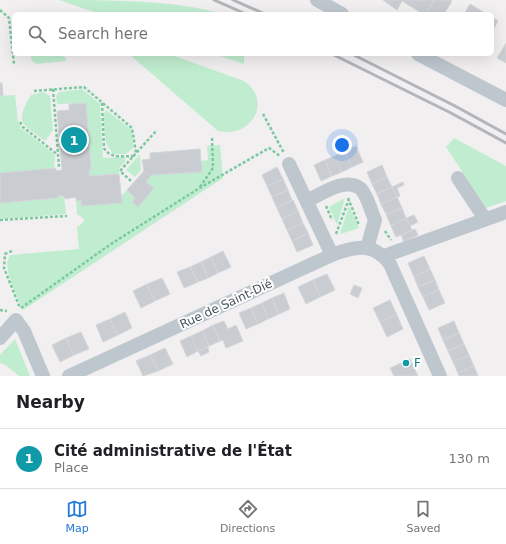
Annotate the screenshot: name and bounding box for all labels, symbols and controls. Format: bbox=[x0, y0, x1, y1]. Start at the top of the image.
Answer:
search box bbox=[12, 12, 494, 56]
icon: search bbox=[26, 23, 48, 45]
text: Search here bbox=[58, 25, 148, 43]
pin: 1 bbox=[61, 125, 87, 155]
your location bbox=[332, 135, 352, 155]
street label: Rue de Saint-Dié bbox=[178, 276, 274, 332]
place label: F bbox=[414, 356, 421, 370]
marker: F bbox=[401, 358, 411, 368]
text: Nearby bbox=[16, 392, 85, 412]
text: Cité administrative de l'État bbox=[54, 442, 292, 460]
text: 1 bbox=[24, 451, 34, 466]
text: 130 m bbox=[448, 451, 490, 466]
text: Place bbox=[54, 460, 89, 475]
tab: Map bbox=[66, 498, 89, 535]
tab: Directions bbox=[220, 498, 275, 535]
tab: Saved bbox=[406, 498, 440, 535]

